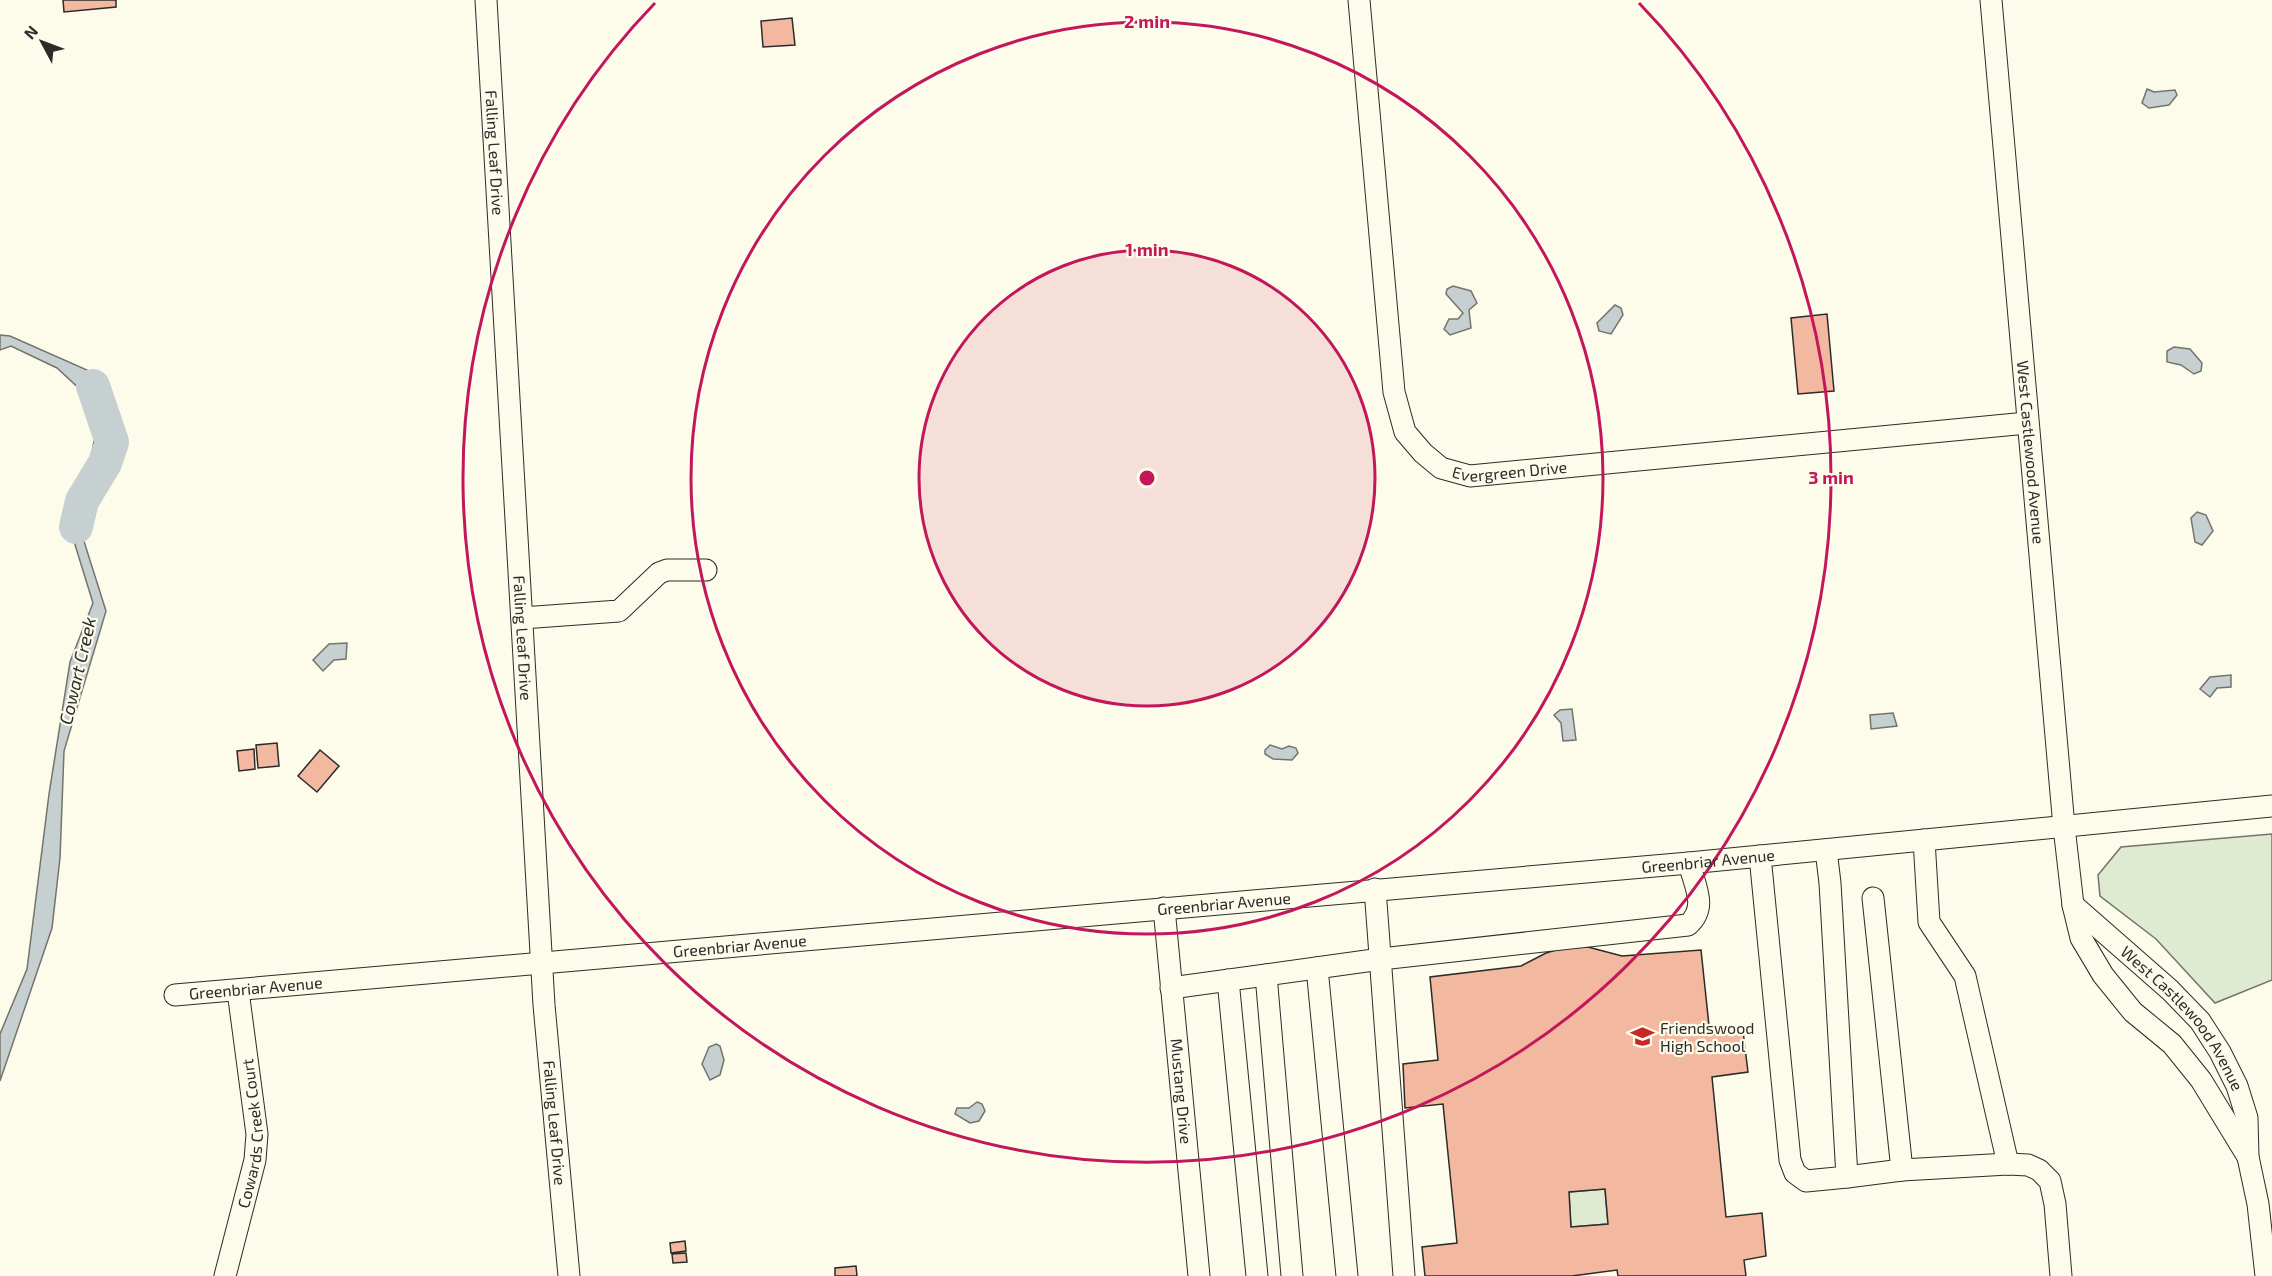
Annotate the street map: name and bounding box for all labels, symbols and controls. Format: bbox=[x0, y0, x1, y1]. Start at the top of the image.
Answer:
text: 2 min bbox=[1124, 10, 1170, 32]
north arrow bbox=[12, 12, 72, 72]
text: N bbox=[19, 21, 41, 42]
street label: Falling Leaf Drive bbox=[482, 90, 508, 216]
text: 1 min bbox=[1125, 238, 1169, 260]
street label: West Castlewood Avenue bbox=[2014, 360, 2049, 545]
street label: Evergreen Drive bbox=[1450, 457, 1568, 485]
text: 3 min bbox=[1808, 466, 1854, 488]
centre of rings bbox=[1137, 468, 1157, 488]
street label: Falling Leaf Drive bbox=[510, 575, 536, 701]
water label: Cowart Creek bbox=[54, 615, 100, 727]
street label: Greenbriar Avenue bbox=[1641, 845, 1776, 876]
street label: Greenbriar Avenue bbox=[1156, 888, 1292, 918]
street label: Greenbriar Avenue bbox=[672, 930, 807, 961]
street label: West Castlewood Avenue bbox=[2117, 942, 2248, 1094]
street label: Greenbriar Avenue bbox=[188, 972, 323, 1003]
place label: Friendswood High School bbox=[1660, 1018, 1754, 1055]
school or university icon: Friendswood High School bbox=[1629, 1024, 1655, 1050]
street label: Mustang Drive bbox=[1167, 1037, 1196, 1145]
street label: Cowards Creek Court bbox=[233, 1058, 266, 1210]
street label: Falling Leaf Drive bbox=[540, 1060, 571, 1186]

